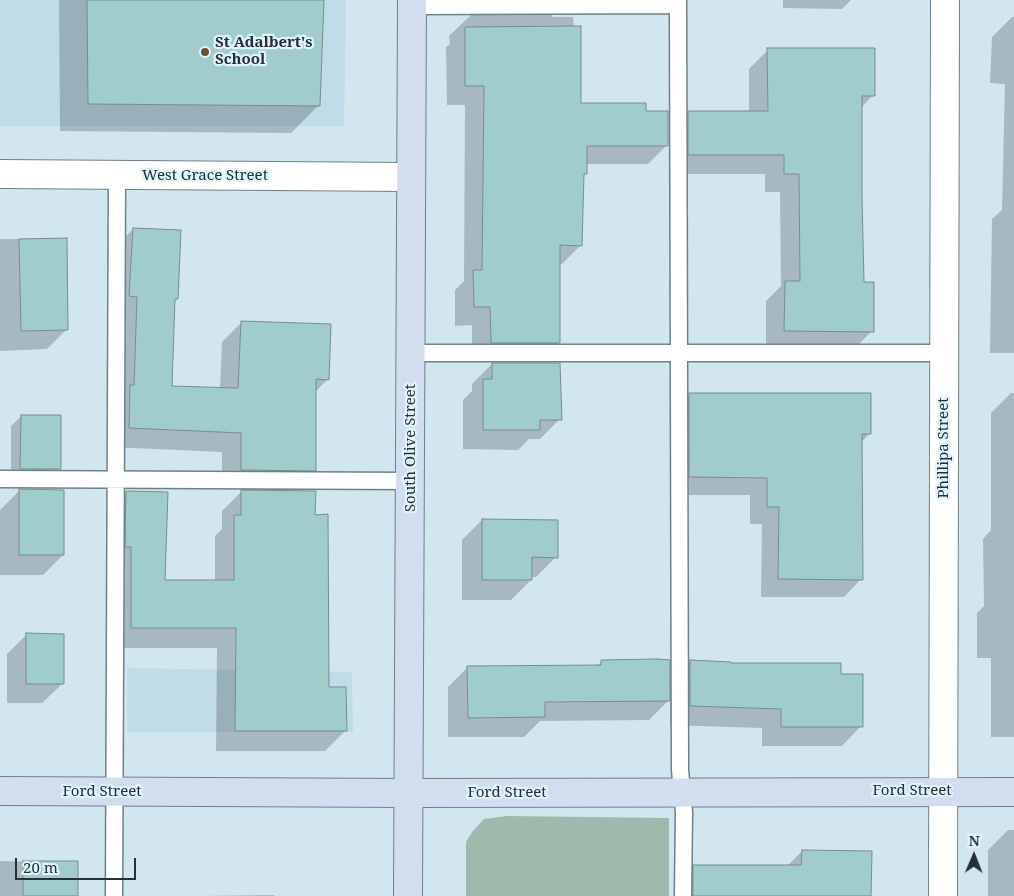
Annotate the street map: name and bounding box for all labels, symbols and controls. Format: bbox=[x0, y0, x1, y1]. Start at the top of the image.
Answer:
place label: St Adalbert's School bbox=[215, 34, 312, 69]
marker: St Adalbert's School bbox=[199, 46, 211, 58]
street label: West Grace Street bbox=[142, 167, 268, 185]
street label: South Olive Street bbox=[402, 384, 420, 512]
street label: Phillipa Street bbox=[935, 398, 953, 498]
street label: Ford Street bbox=[873, 782, 951, 800]
street label: Ford Street bbox=[63, 783, 141, 801]
street label: Ford Street bbox=[468, 784, 546, 802]
north arrow bbox=[949, 831, 999, 881]
text: N bbox=[969, 831, 980, 850]
scale bar bbox=[18, 848, 139, 880]
text: 20 m bbox=[23, 857, 58, 877]

